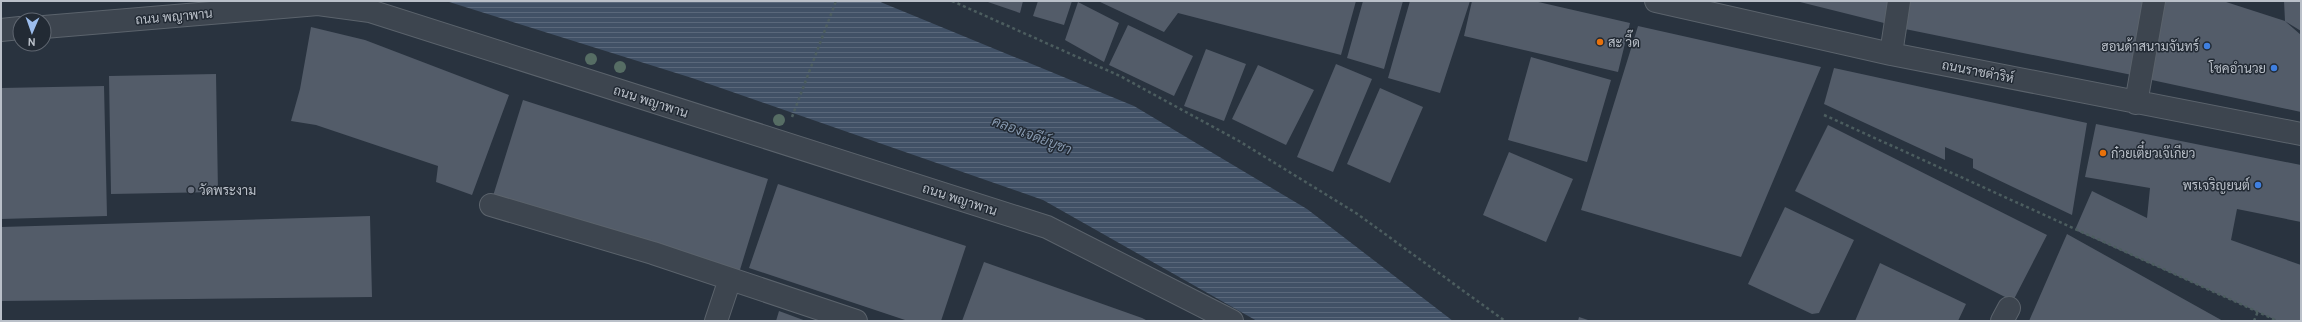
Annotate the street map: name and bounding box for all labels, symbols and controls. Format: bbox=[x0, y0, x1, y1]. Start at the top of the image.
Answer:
street label: ถนน พญาพาน bbox=[135, 7, 214, 29]
north arrow bbox=[12, 12, 52, 52]
place label: สะ วี๊ด bbox=[1608, 29, 1640, 52]
text: N bbox=[27, 34, 36, 48]
marker: สะ วี๊ด bbox=[1595, 37, 1605, 47]
place label: ฮอนด้าสนามจันทร์ bbox=[2101, 37, 2199, 56]
marker: ฮอนด้าสนามจันทร์ bbox=[2202, 41, 2212, 51]
street label: ถนนราชดำริห์ bbox=[1940, 55, 2016, 88]
place label: โชคอำนวย bbox=[2208, 60, 2266, 78]
marker: โชคอำนวย bbox=[2269, 63, 2279, 73]
street label: ถนน พญาพาน bbox=[611, 83, 690, 122]
water label: คลองเจดีย์บูชา bbox=[989, 112, 1075, 159]
place label: ก๋วยเตี๋ยวเจ๊เกียว bbox=[2111, 141, 2195, 163]
marker: ก๋วยเตี๋ยวเจ๊เกียว bbox=[2098, 148, 2108, 158]
place label: พรเจริญยนต์ bbox=[2182, 176, 2250, 195]
marker: พรเจริญยนต์ bbox=[2253, 180, 2263, 190]
street label: ถนน พญาพาน bbox=[920, 181, 999, 220]
place label: วัดพระงาม bbox=[199, 183, 256, 200]
marker: วัดพระงาม bbox=[186, 185, 196, 195]

